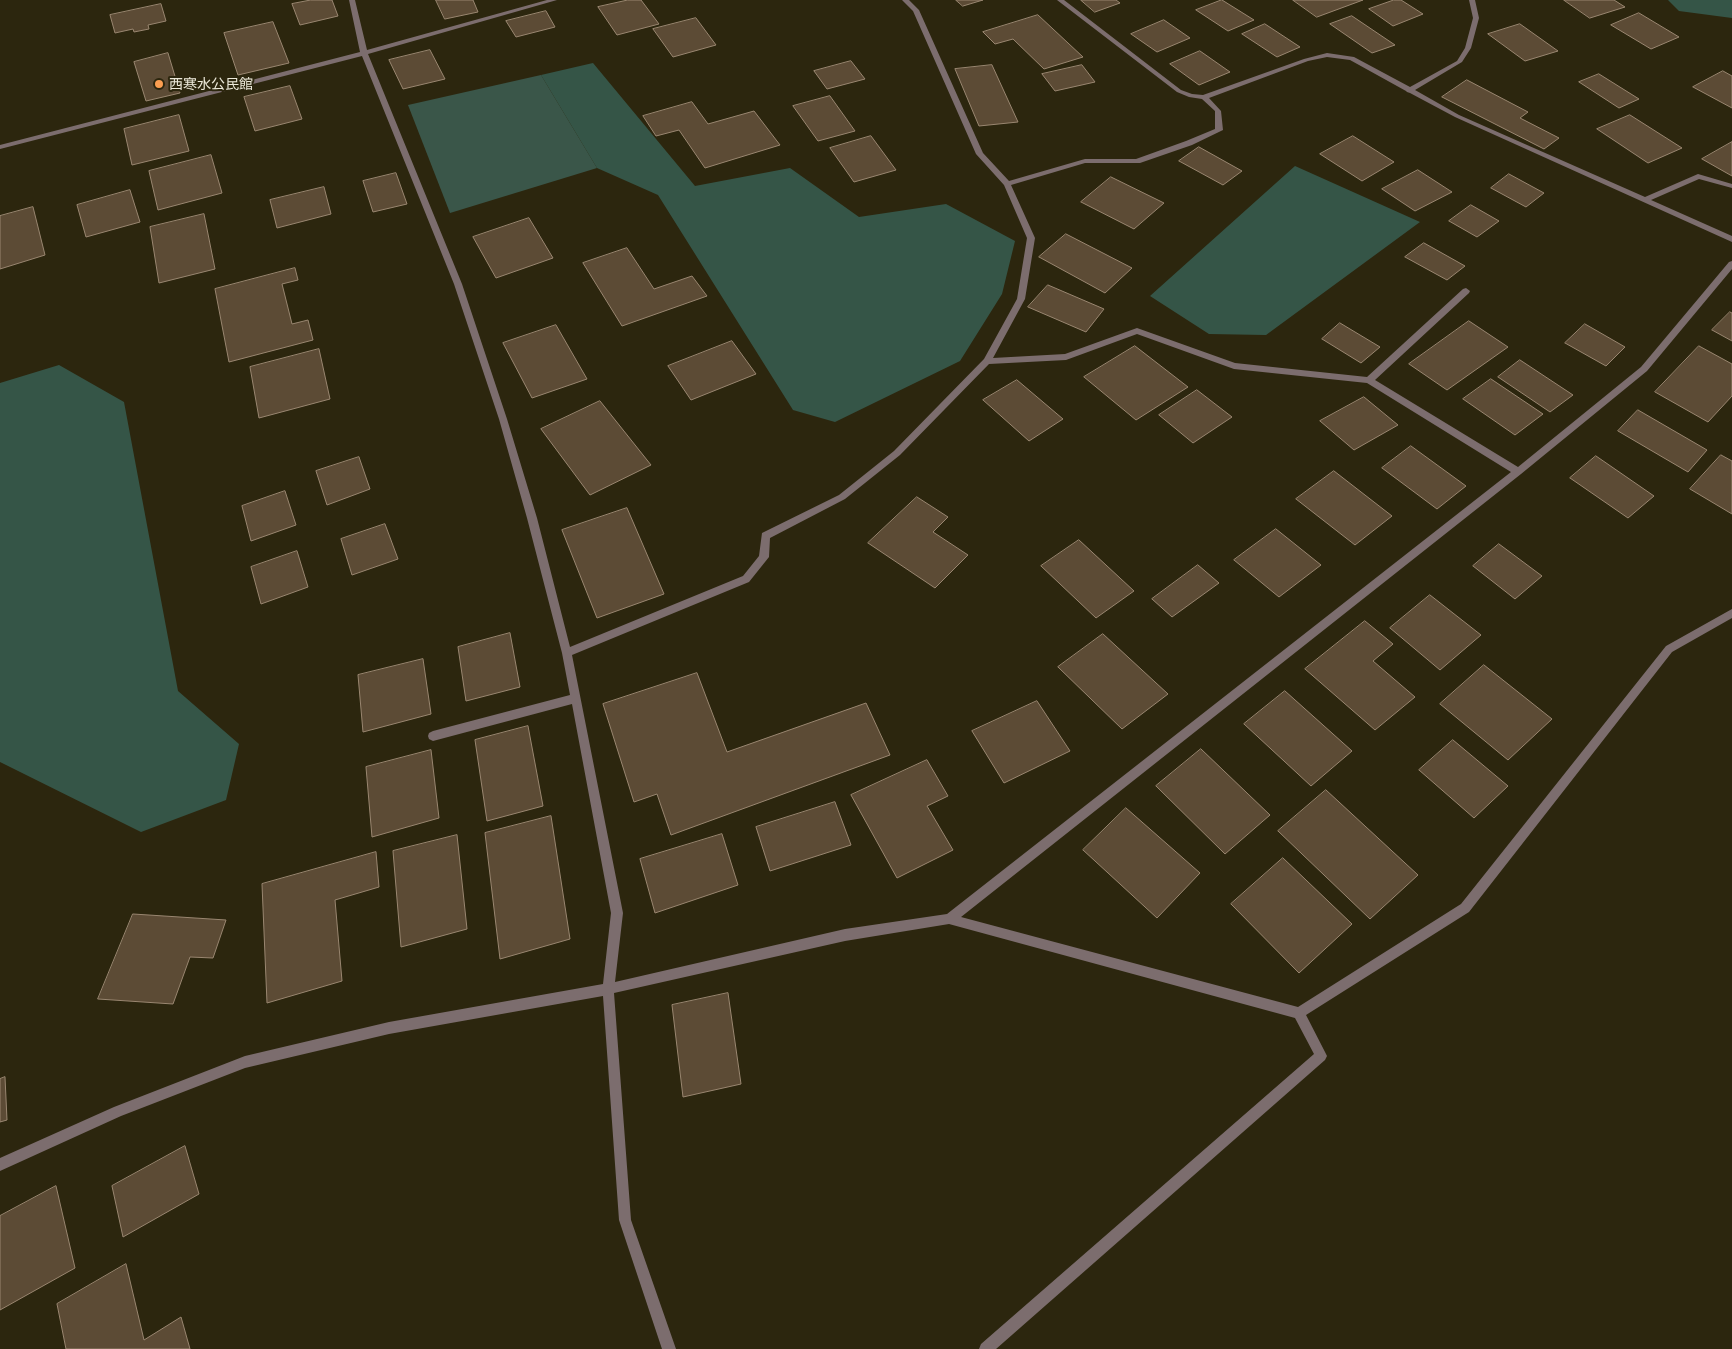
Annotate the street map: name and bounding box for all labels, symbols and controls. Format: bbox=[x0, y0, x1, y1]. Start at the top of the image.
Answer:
place label: 西寒水公民館 bbox=[169, 76, 253, 92]
marker: 西寒水公民館 bbox=[153, 78, 165, 90]

